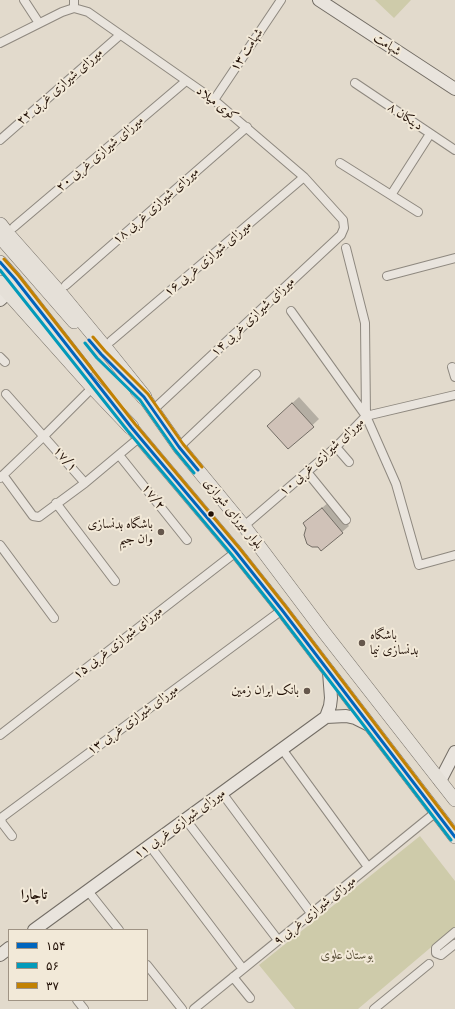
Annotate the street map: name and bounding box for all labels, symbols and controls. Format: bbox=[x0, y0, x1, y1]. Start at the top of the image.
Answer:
street label: ۱۳ شهامت bbox=[227, 26, 267, 74]
street label: شهامت bbox=[370, 30, 404, 60]
street label: ۲۲ میرزای شیرازی غربی bbox=[14, 45, 106, 129]
street label: کوی میلاد bbox=[193, 83, 241, 125]
street label: ۸ دینکان bbox=[384, 100, 426, 134]
street label: ۲۰ میرزای شیرازی غربی bbox=[53, 113, 147, 195]
street label: ۱۸ میرزای شیرازی غربی bbox=[110, 164, 202, 248]
street label: ۱۶ میرزای شیرازی غربی bbox=[161, 218, 255, 300]
street label: ۱۴ میرزای شیرازی غربی bbox=[208, 274, 298, 360]
street label: ۱۰ میرزای شیرازی غربی bbox=[276, 415, 368, 499]
street label: ۱۷/۱ bbox=[50, 443, 80, 475]
street label: بلوار میرزای شیرازی bbox=[200, 476, 266, 552]
street label: ۱۷/۲ bbox=[138, 481, 168, 513]
unlabelled marker bbox=[206, 509, 216, 519]
place label: باشگاه بدنسازی وان جیم bbox=[87, 517, 153, 548]
marker: باشگاه بدنسازی وان جیم bbox=[156, 527, 166, 537]
street label: ۱۵ میرزای شیرازی غربی bbox=[70, 603, 166, 683]
place label: باشگاه بدنسازی نیما bbox=[370, 628, 418, 659]
marker: باشگاه بدنسازی نیما bbox=[357, 638, 367, 648]
street label: ۱۳ میرزای شیرازی غربی bbox=[84, 682, 182, 758]
place label: بانک ایران زمین bbox=[231, 683, 299, 699]
marker: بانک ایران زمین bbox=[302, 686, 312, 696]
street label: میرزای شیرازی غربی ۱۱ bbox=[131, 786, 229, 862]
street label: میرزای شیرازی غربی ۹ bbox=[271, 873, 359, 949]
district label: تاچارا bbox=[21, 887, 47, 903]
legend bbox=[8, 929, 148, 1001]
text: ۱۵۴ bbox=[46, 937, 65, 954]
park label: بوستان علوی bbox=[321, 948, 373, 964]
text: ۵۶ bbox=[46, 957, 59, 974]
text: ۳۷ bbox=[46, 977, 59, 994]

